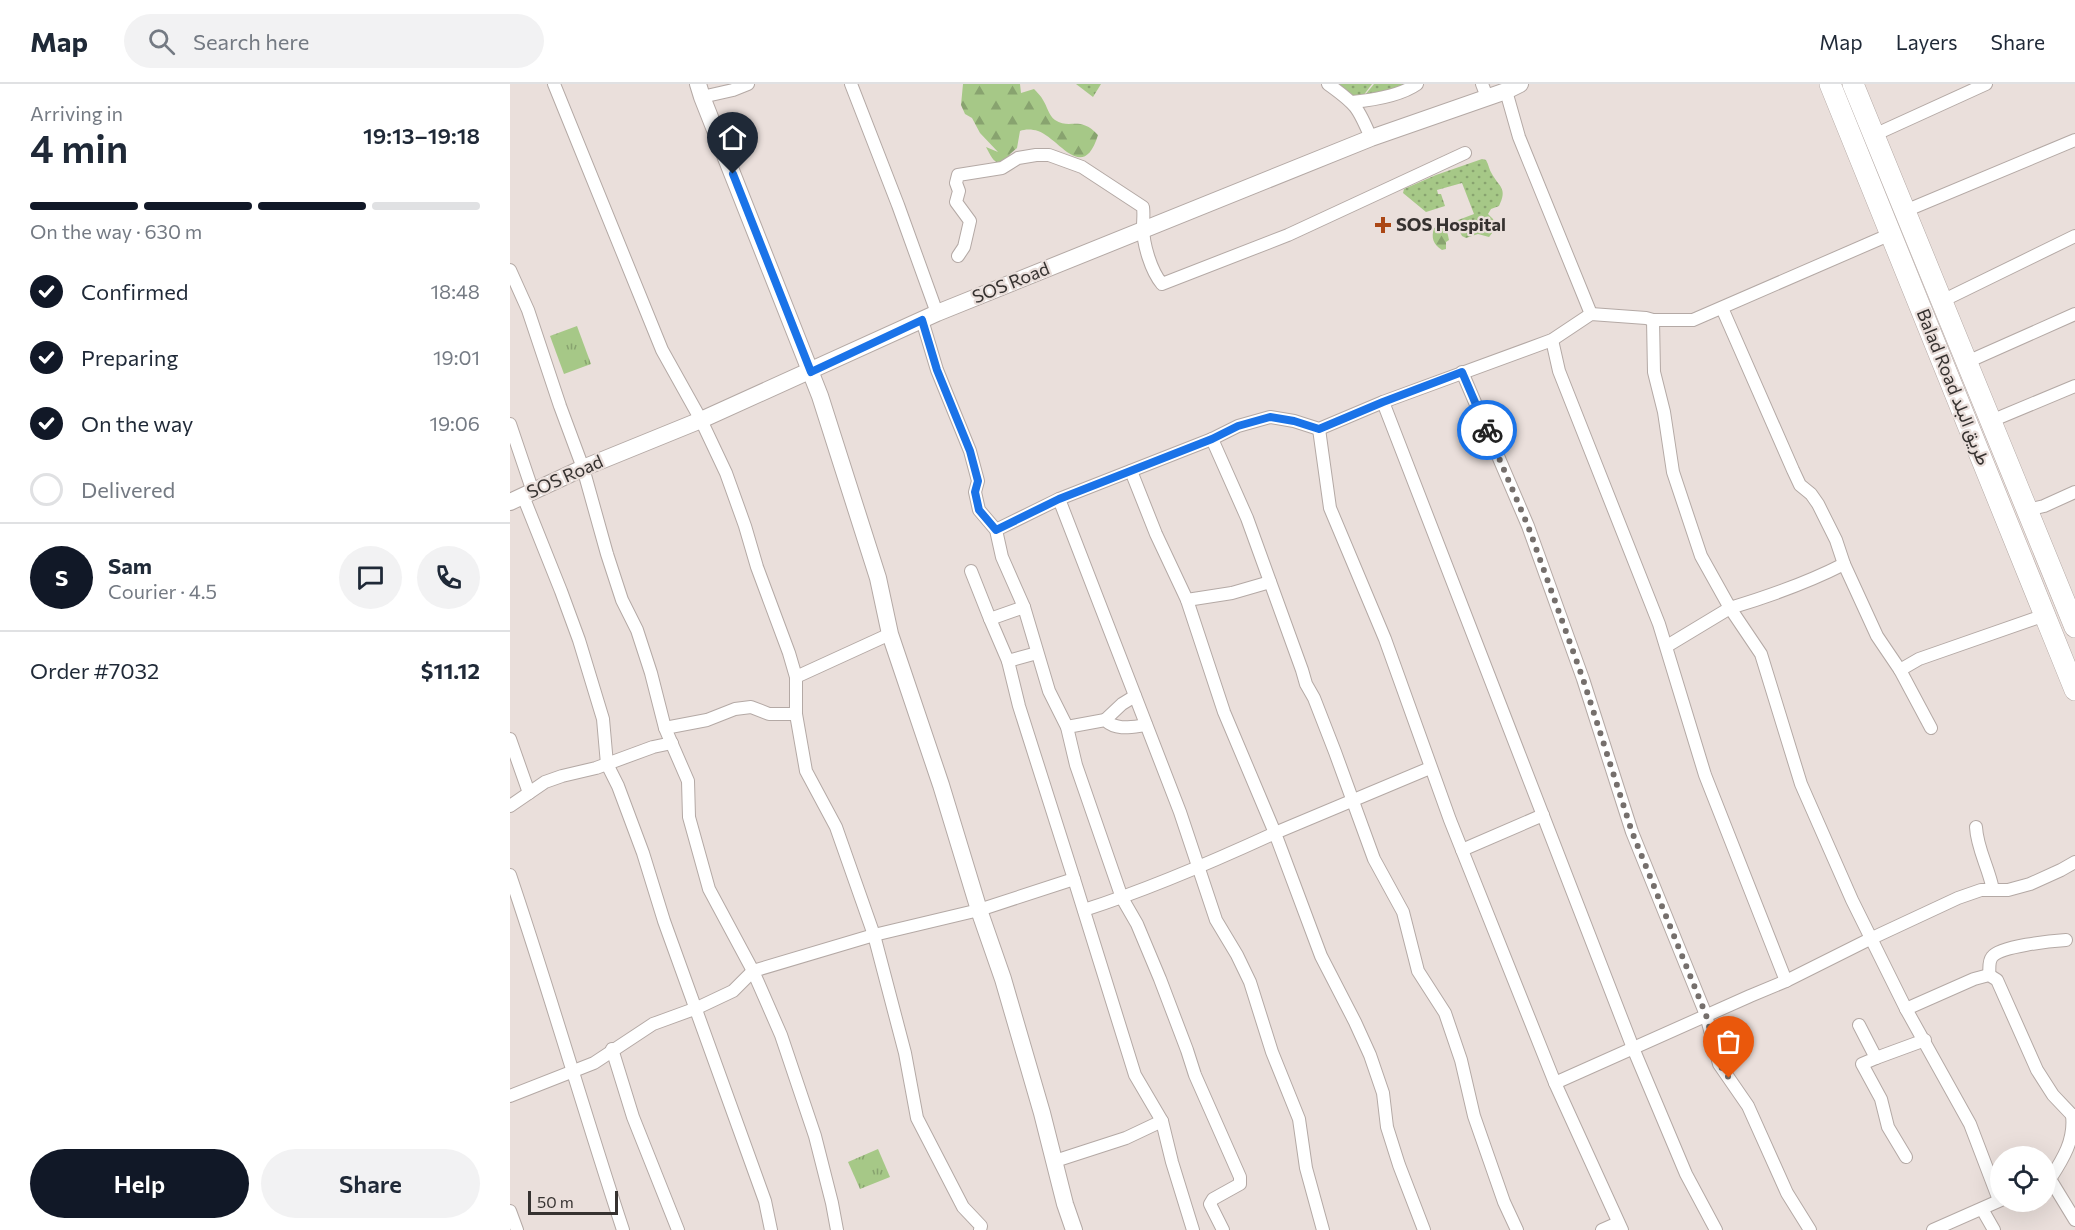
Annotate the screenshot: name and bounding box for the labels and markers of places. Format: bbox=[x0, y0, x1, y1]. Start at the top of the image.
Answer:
pin bbox=[707, 112, 758, 174]
place label: SOS Hospital bbox=[1396, 213, 1506, 235]
marker: SOS Hospital bbox=[1374, 216, 1392, 234]
pin bbox=[1703, 1016, 1754, 1078]

